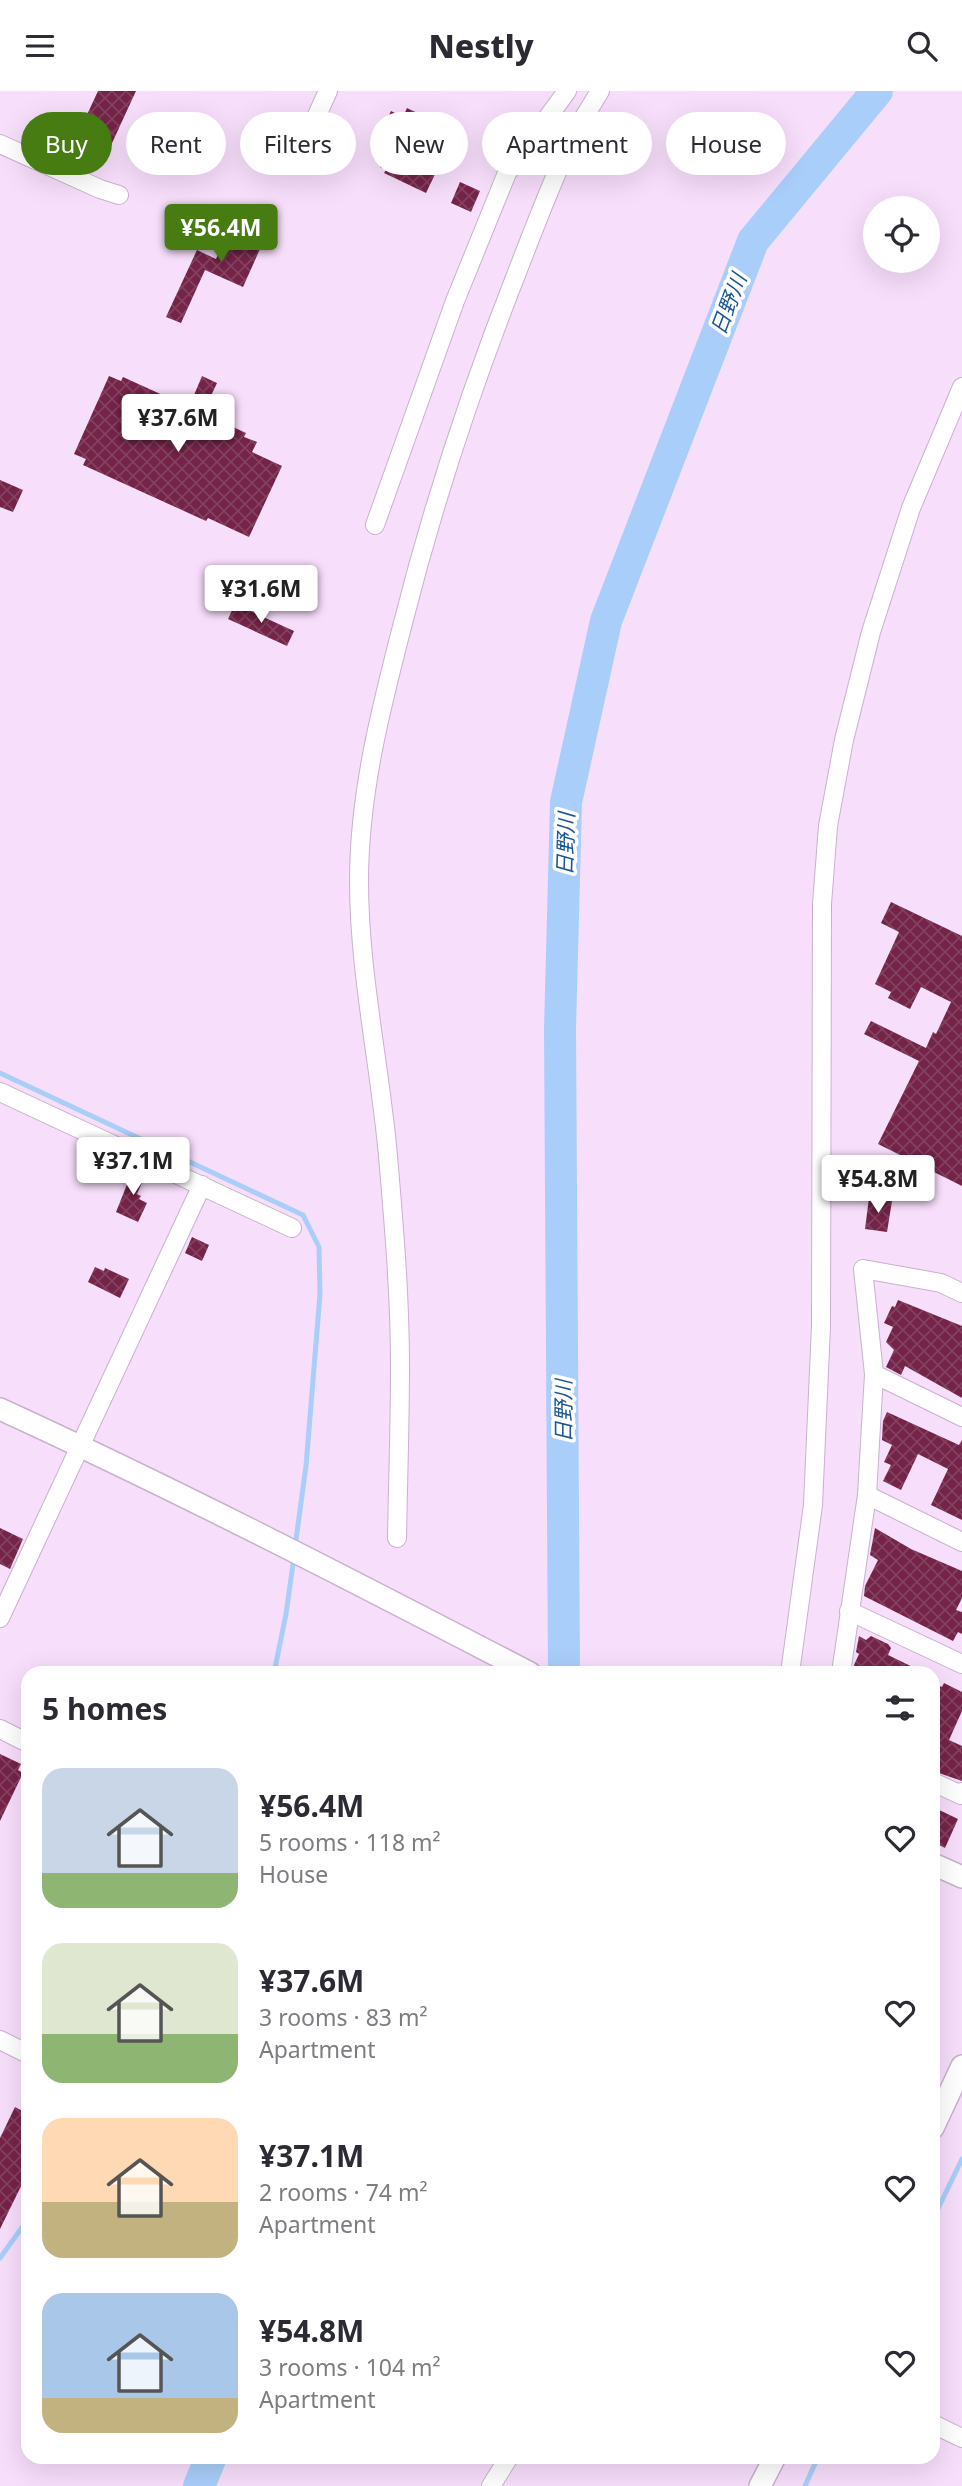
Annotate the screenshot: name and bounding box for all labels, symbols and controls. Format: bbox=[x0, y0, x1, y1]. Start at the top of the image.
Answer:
text: Nestly bbox=[428, 24, 534, 67]
icon: menu bbox=[21, 27, 59, 65]
icon: search bbox=[903, 27, 941, 65]
chip: Buy bbox=[21, 112, 112, 175]
chip: Rent bbox=[126, 112, 226, 175]
chip: Filters bbox=[240, 112, 356, 175]
chip: New bbox=[370, 112, 468, 175]
chip: Apartment bbox=[482, 112, 652, 175]
chip: House bbox=[666, 112, 786, 175]
map controls bbox=[863, 196, 940, 273]
button: locate bbox=[863, 196, 940, 273]
pin: ¥56.4M bbox=[164, 205, 278, 264]
text: ¥56.4M bbox=[181, 211, 261, 243]
water label: 日野川 bbox=[704, 268, 753, 338]
pin: ¥37.6M bbox=[121, 395, 235, 454]
text: ¥37.6M bbox=[138, 401, 218, 433]
pin: ¥31.6M bbox=[204, 566, 318, 625]
text: ¥31.6M bbox=[221, 572, 301, 604]
water label: 日野川 bbox=[550, 810, 580, 876]
pin: ¥37.1M bbox=[76, 1137, 190, 1197]
text: ¥37.1M bbox=[93, 1144, 173, 1176]
pin: ¥54.8M bbox=[821, 1155, 935, 1215]
text: ¥54.8M bbox=[838, 1162, 918, 1194]
water label: 日野川 bbox=[549, 1378, 577, 1443]
text: 5 homes bbox=[42, 1688, 167, 1729]
icon: filters bbox=[881, 1689, 919, 1727]
text: ¥56.4M bbox=[259, 1785, 364, 1826]
icon: home bbox=[98, 1796, 182, 1880]
icon: heart bbox=[881, 1819, 919, 1857]
text: 5 rooms · 118 m² bbox=[259, 1826, 441, 1858]
text: House bbox=[259, 1858, 328, 1890]
text: ¥37.6M bbox=[259, 1960, 364, 2001]
icon: home bbox=[98, 1971, 182, 2055]
icon: heart bbox=[881, 1994, 919, 2032]
text: 3 rooms · 83 m² bbox=[259, 2001, 428, 2033]
text: Apartment bbox=[259, 2033, 376, 2065]
text: ¥37.1M bbox=[259, 2135, 364, 2176]
icon: home bbox=[98, 2146, 182, 2230]
icon: heart bbox=[881, 2169, 919, 2207]
text: 2 rooms · 74 m² bbox=[259, 2176, 428, 2208]
text: Apartment bbox=[259, 2208, 376, 2240]
text: ¥54.8M bbox=[259, 2310, 364, 2351]
icon: home bbox=[98, 2321, 182, 2405]
icon: heart bbox=[881, 2344, 919, 2382]
text: 3 rooms · 104 m² bbox=[259, 2351, 441, 2383]
text: Apartment bbox=[259, 2383, 376, 2415]

